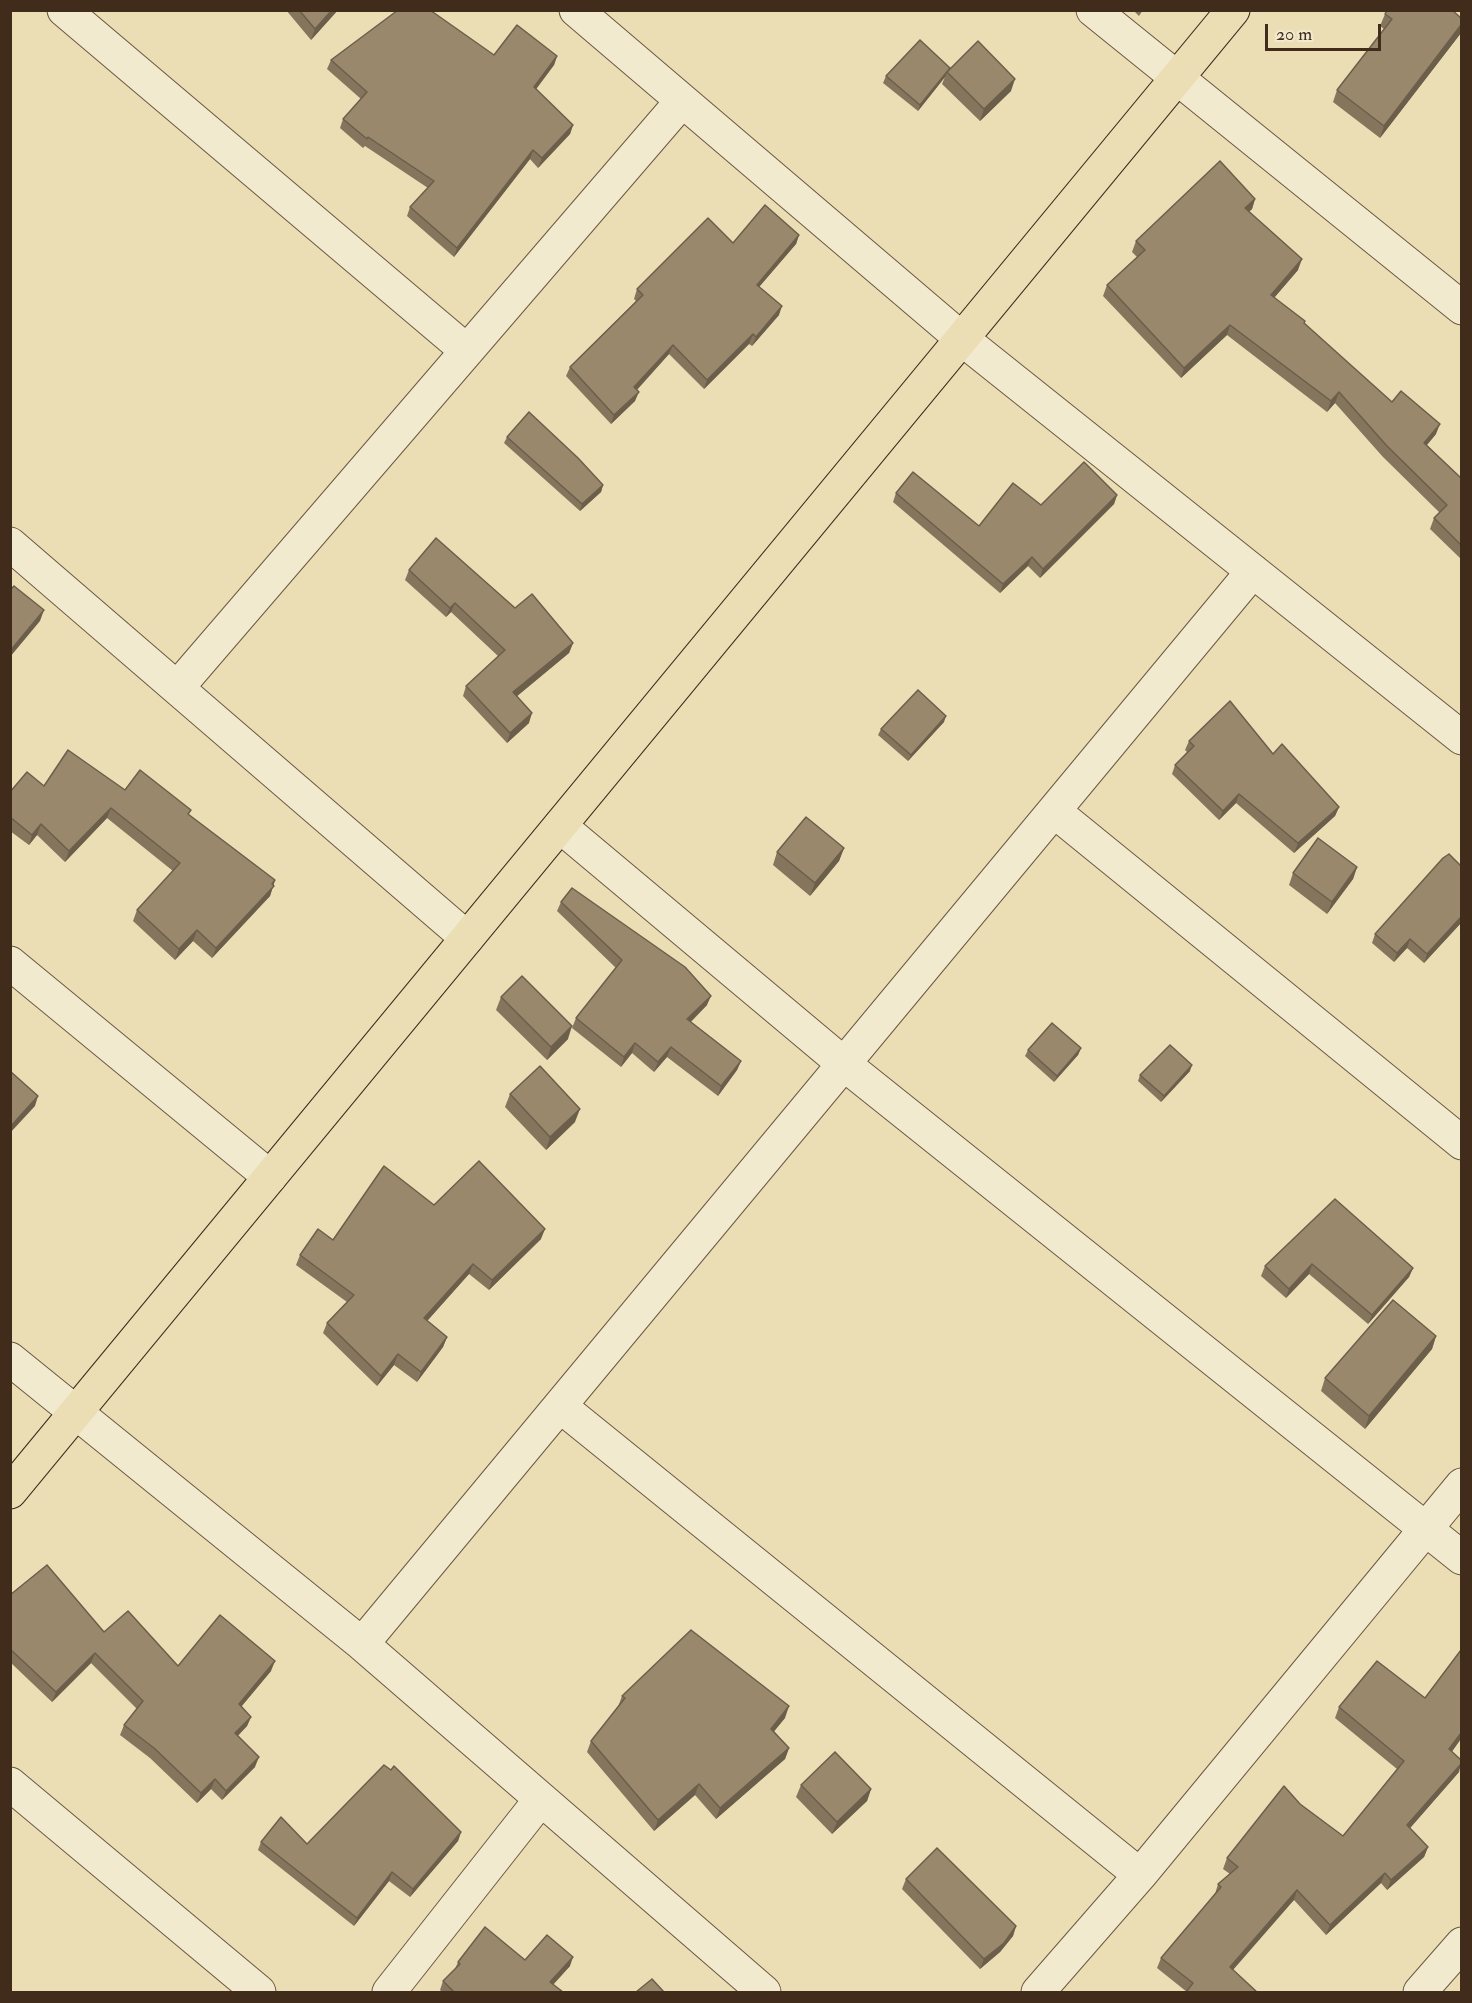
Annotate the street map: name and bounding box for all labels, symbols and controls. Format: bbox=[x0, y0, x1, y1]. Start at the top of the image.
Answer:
scale bar bbox=[1268, 12, 1384, 50]
text: 20 m bbox=[1276, 23, 1312, 46]

